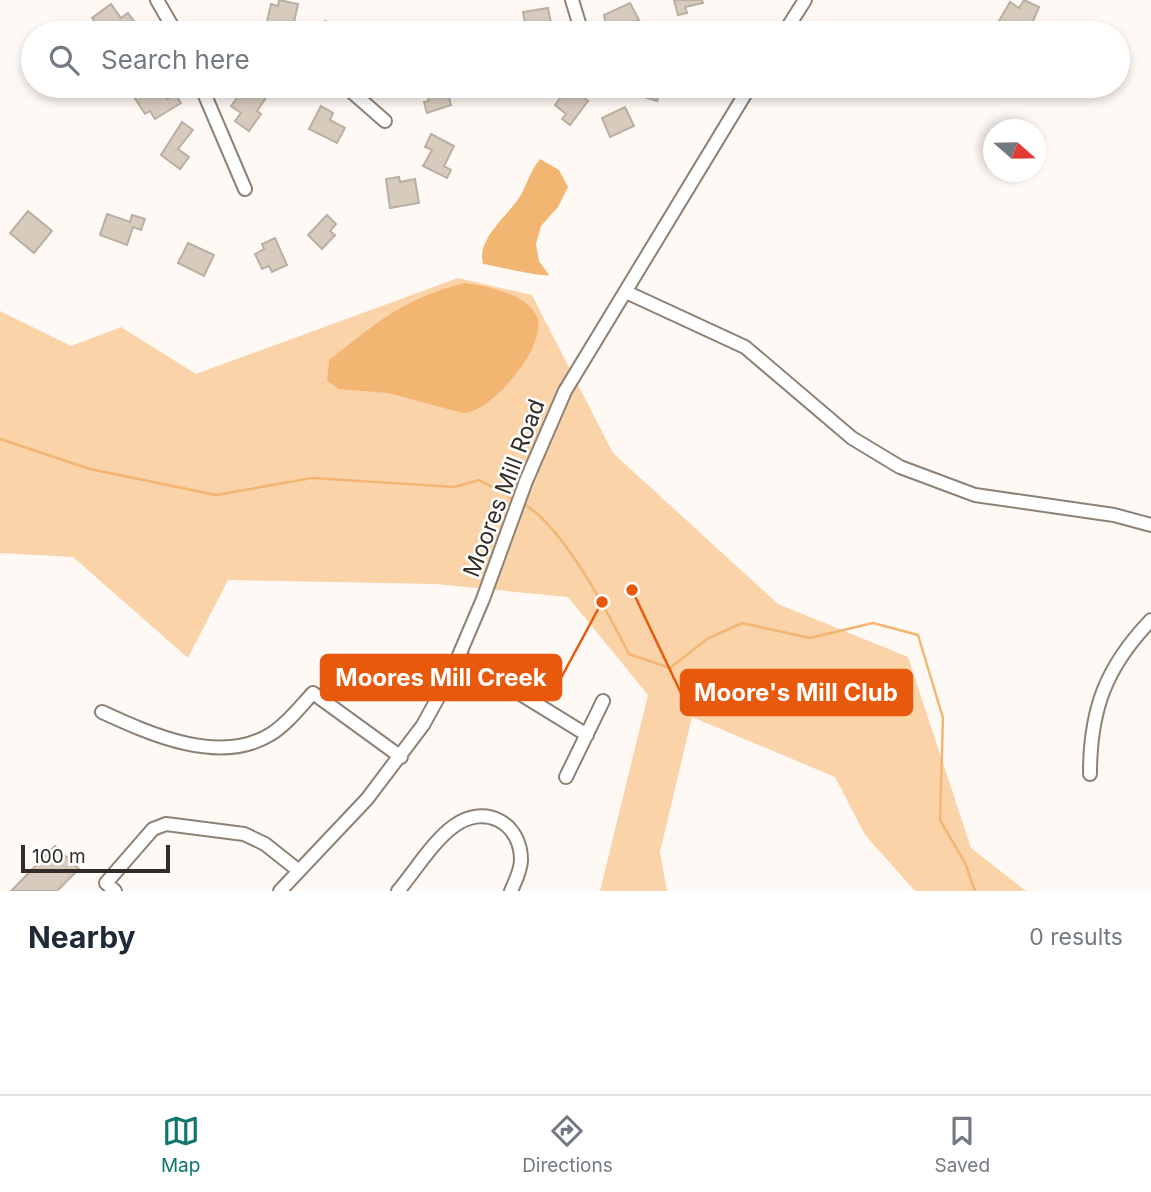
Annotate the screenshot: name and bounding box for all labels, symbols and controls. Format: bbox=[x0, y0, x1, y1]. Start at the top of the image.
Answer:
search box bbox=[21, 21, 1130, 98]
icon: search bbox=[45, 41, 83, 79]
text: Search here bbox=[101, 44, 250, 75]
north arrow bbox=[983, 119, 1046, 182]
street label: Moores Mill Road bbox=[457, 395, 551, 581]
callout: Moores Mill Creek bbox=[321, 655, 561, 700]
text: Moores Mill Creek bbox=[335, 663, 547, 692]
callout: Moore's Mill Club bbox=[681, 670, 912, 715]
text: Moore's Mill Club bbox=[694, 678, 898, 707]
scale bar bbox=[21, 842, 170, 874]
text: 100 m bbox=[32, 845, 86, 868]
text: Nearby bbox=[28, 919, 136, 955]
text: 0 results bbox=[1029, 923, 1123, 951]
tab: Map bbox=[161, 1112, 200, 1177]
tab: Directions bbox=[522, 1112, 613, 1177]
tab: Saved bbox=[934, 1112, 990, 1177]

